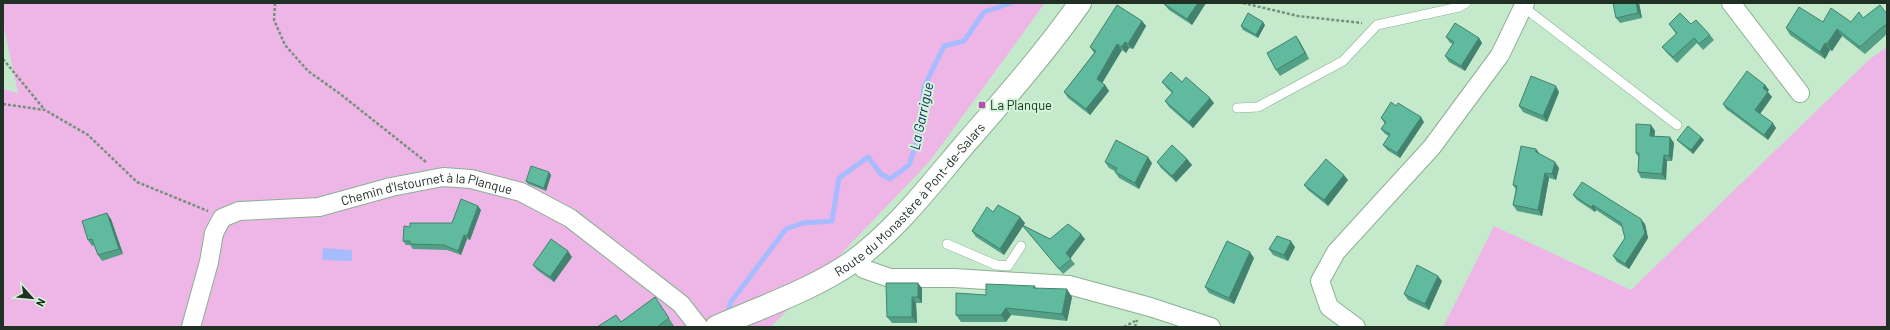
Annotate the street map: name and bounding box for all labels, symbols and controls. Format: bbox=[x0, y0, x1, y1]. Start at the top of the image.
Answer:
water label: La Garrigue bbox=[906, 81, 936, 151]
place label: La Planque bbox=[990, 97, 1052, 113]
marker: La Planque bbox=[977, 100, 987, 110]
street label: Route du Monastère à Pont-de-Salars bbox=[831, 119, 988, 280]
street label: Chemin d'Istournet à la Planque bbox=[339, 169, 514, 209]
north arrow bbox=[12, 278, 52, 318]
text: N bbox=[34, 297, 49, 309]

